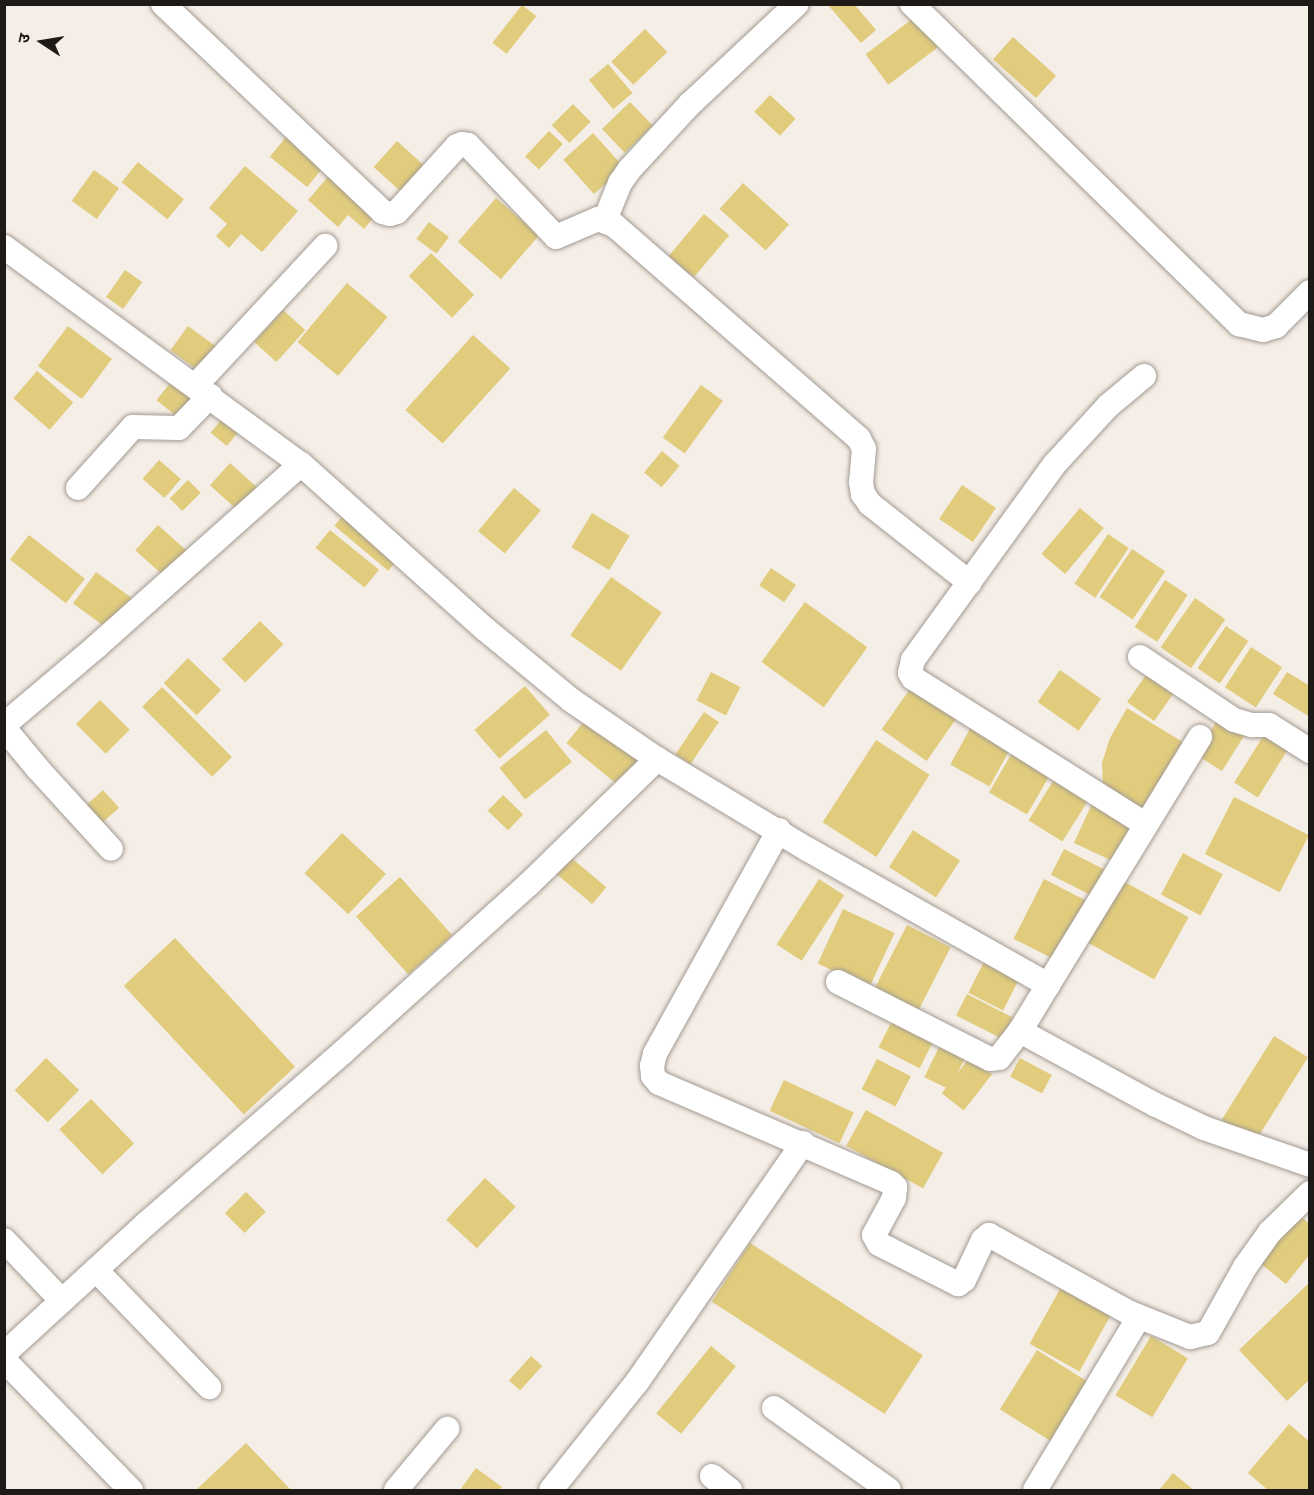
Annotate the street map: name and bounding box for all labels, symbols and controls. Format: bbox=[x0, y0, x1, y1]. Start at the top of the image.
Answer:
north arrow bbox=[12, 12, 72, 72]
text: उ bbox=[14, 32, 34, 45]

